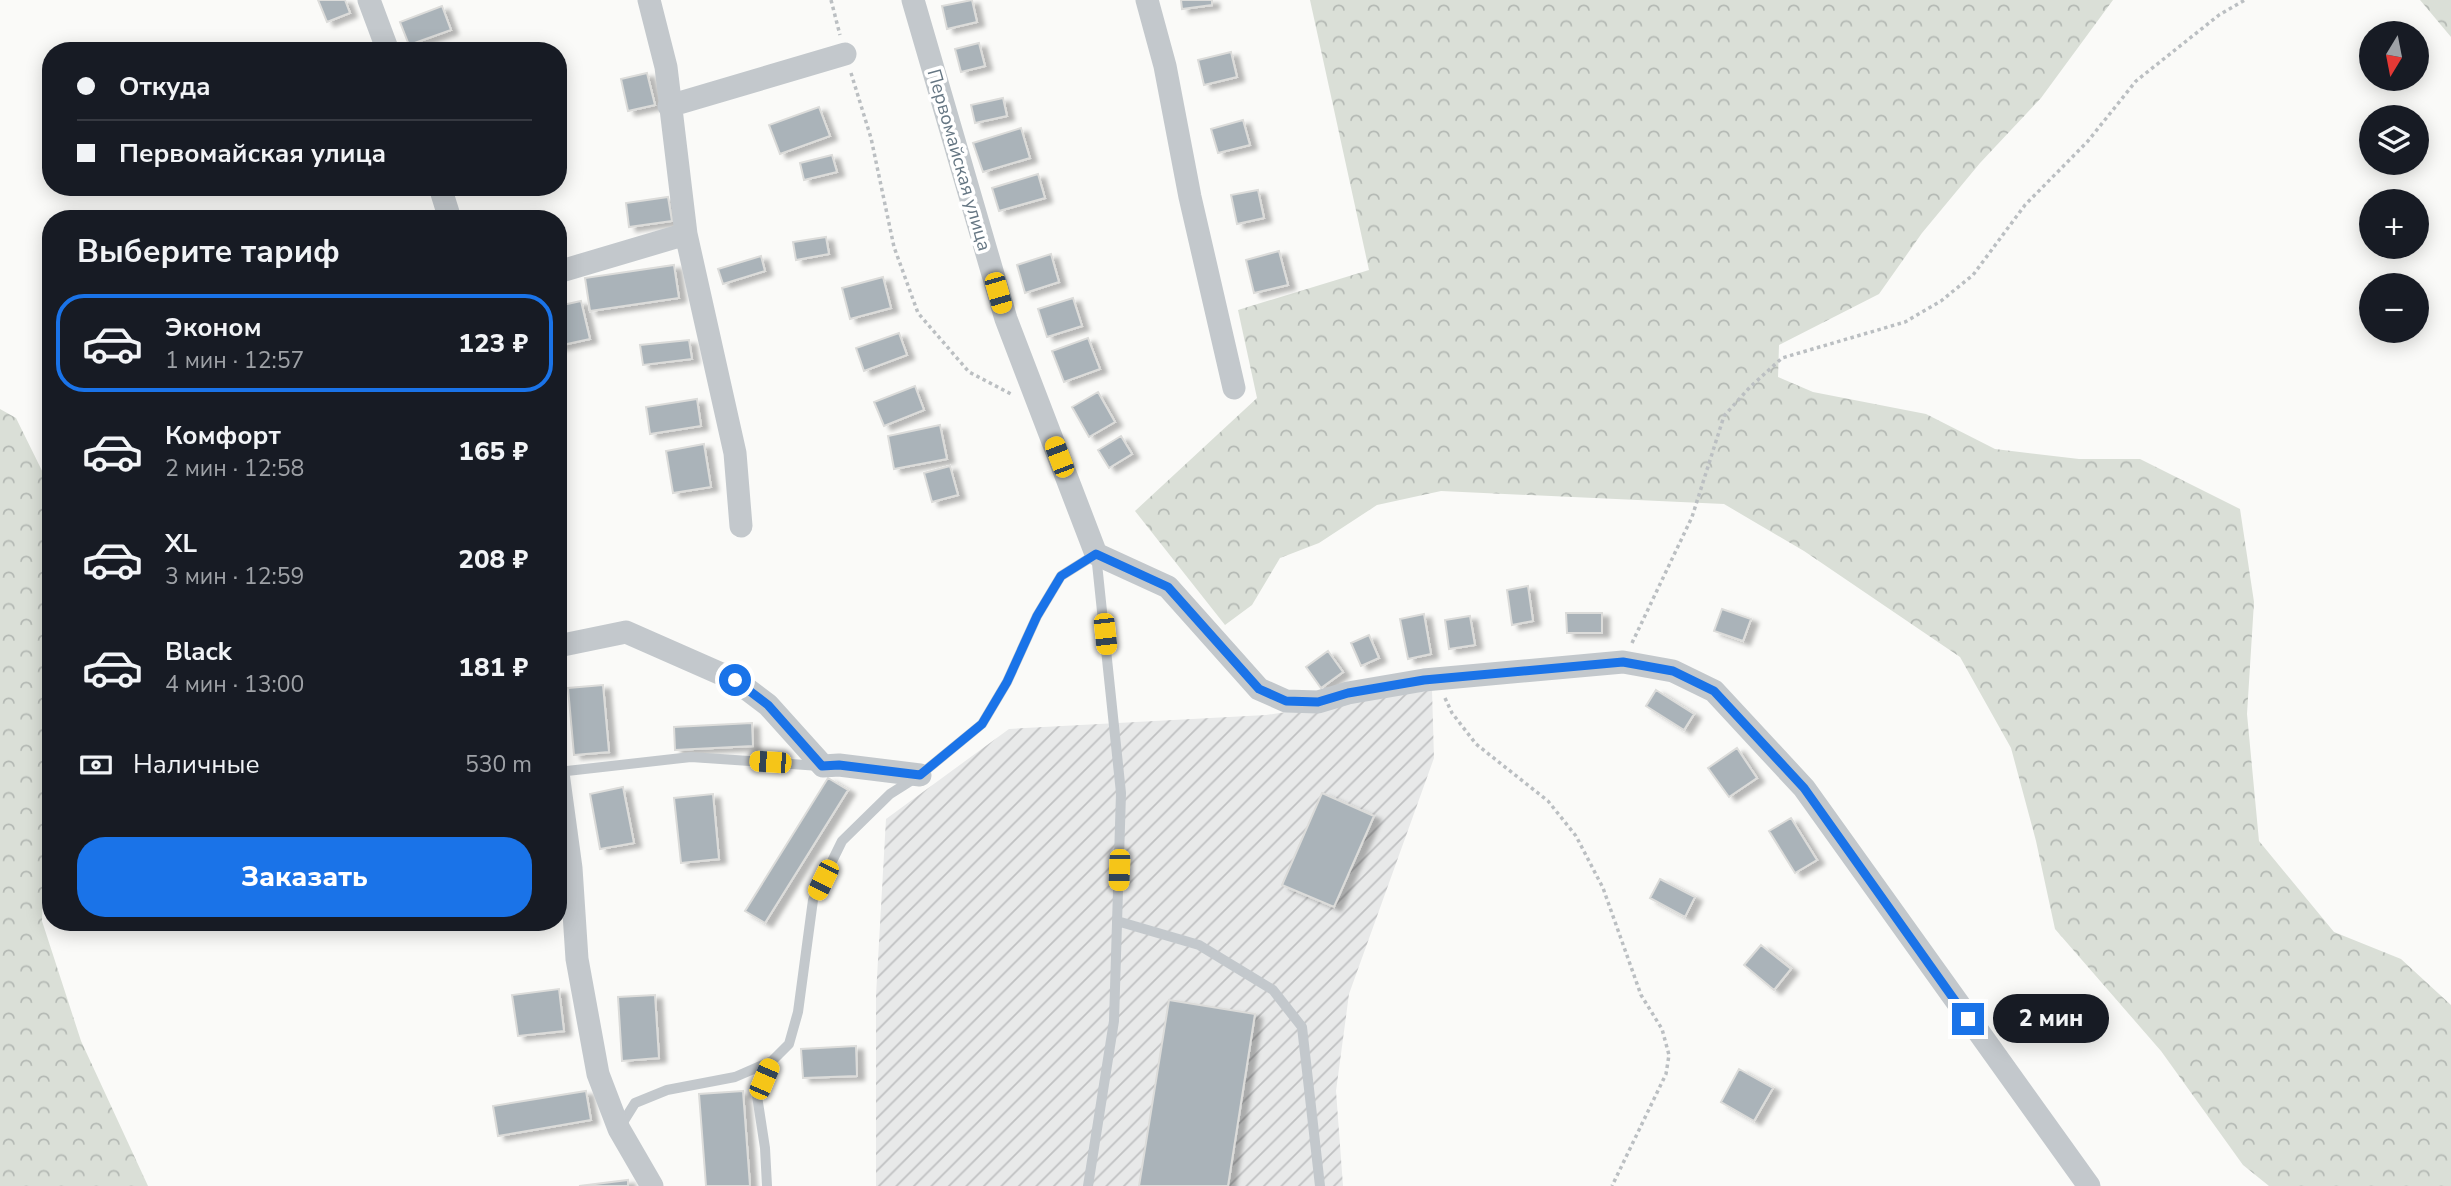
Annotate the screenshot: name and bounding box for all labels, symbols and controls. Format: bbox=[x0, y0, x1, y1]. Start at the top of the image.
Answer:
north arrow bbox=[2359, 21, 2429, 91]
map controls bbox=[2359, 21, 2429, 343]
street label: Первомайская улица bbox=[921, 66, 997, 254]
text: Откуда bbox=[119, 69, 211, 104]
button: layers bbox=[2359, 105, 2429, 175]
text: Первомайская улица bbox=[119, 136, 386, 171]
button: + bbox=[2359, 189, 2429, 259]
text: Выберите тариф bbox=[77, 230, 340, 273]
car bbox=[983, 270, 1014, 316]
button: − bbox=[2359, 273, 2429, 343]
text: Эконом bbox=[165, 310, 262, 345]
icon: car bbox=[81, 312, 144, 375]
text: 123 ₽ bbox=[458, 326, 528, 361]
text: 1 мин · 12:57 bbox=[165, 345, 304, 376]
text: Комфорт bbox=[165, 418, 281, 453]
icon: car bbox=[81, 420, 144, 483]
text: 165 ₽ bbox=[458, 434, 528, 469]
car bbox=[1042, 434, 1077, 480]
text: 2 мин · 12:58 bbox=[165, 453, 304, 484]
text: XL bbox=[165, 526, 197, 561]
icon: car bbox=[81, 528, 144, 591]
text: 208 ₽ bbox=[458, 542, 528, 577]
text: 3 мин · 12:59 bbox=[165, 561, 304, 592]
car bbox=[1093, 612, 1118, 656]
text: Black bbox=[165, 634, 232, 669]
icon: car bbox=[81, 636, 144, 699]
text: 181 ₽ bbox=[458, 650, 528, 685]
route start bbox=[719, 664, 751, 696]
text: 4 мин · 13:00 bbox=[165, 669, 304, 700]
icon: cash bbox=[77, 746, 115, 784]
text: Наличные bbox=[133, 747, 260, 782]
text: 530 m bbox=[465, 749, 532, 780]
car bbox=[749, 750, 792, 774]
button: Заказать bbox=[77, 837, 532, 917]
car bbox=[1108, 849, 1131, 891]
car bbox=[805, 857, 842, 903]
callout: 2 мин bbox=[1993, 995, 2108, 1044]
route end bbox=[1952, 1003, 1984, 1035]
text: 2 мин bbox=[2019, 1003, 2083, 1034]
car bbox=[747, 1056, 782, 1102]

